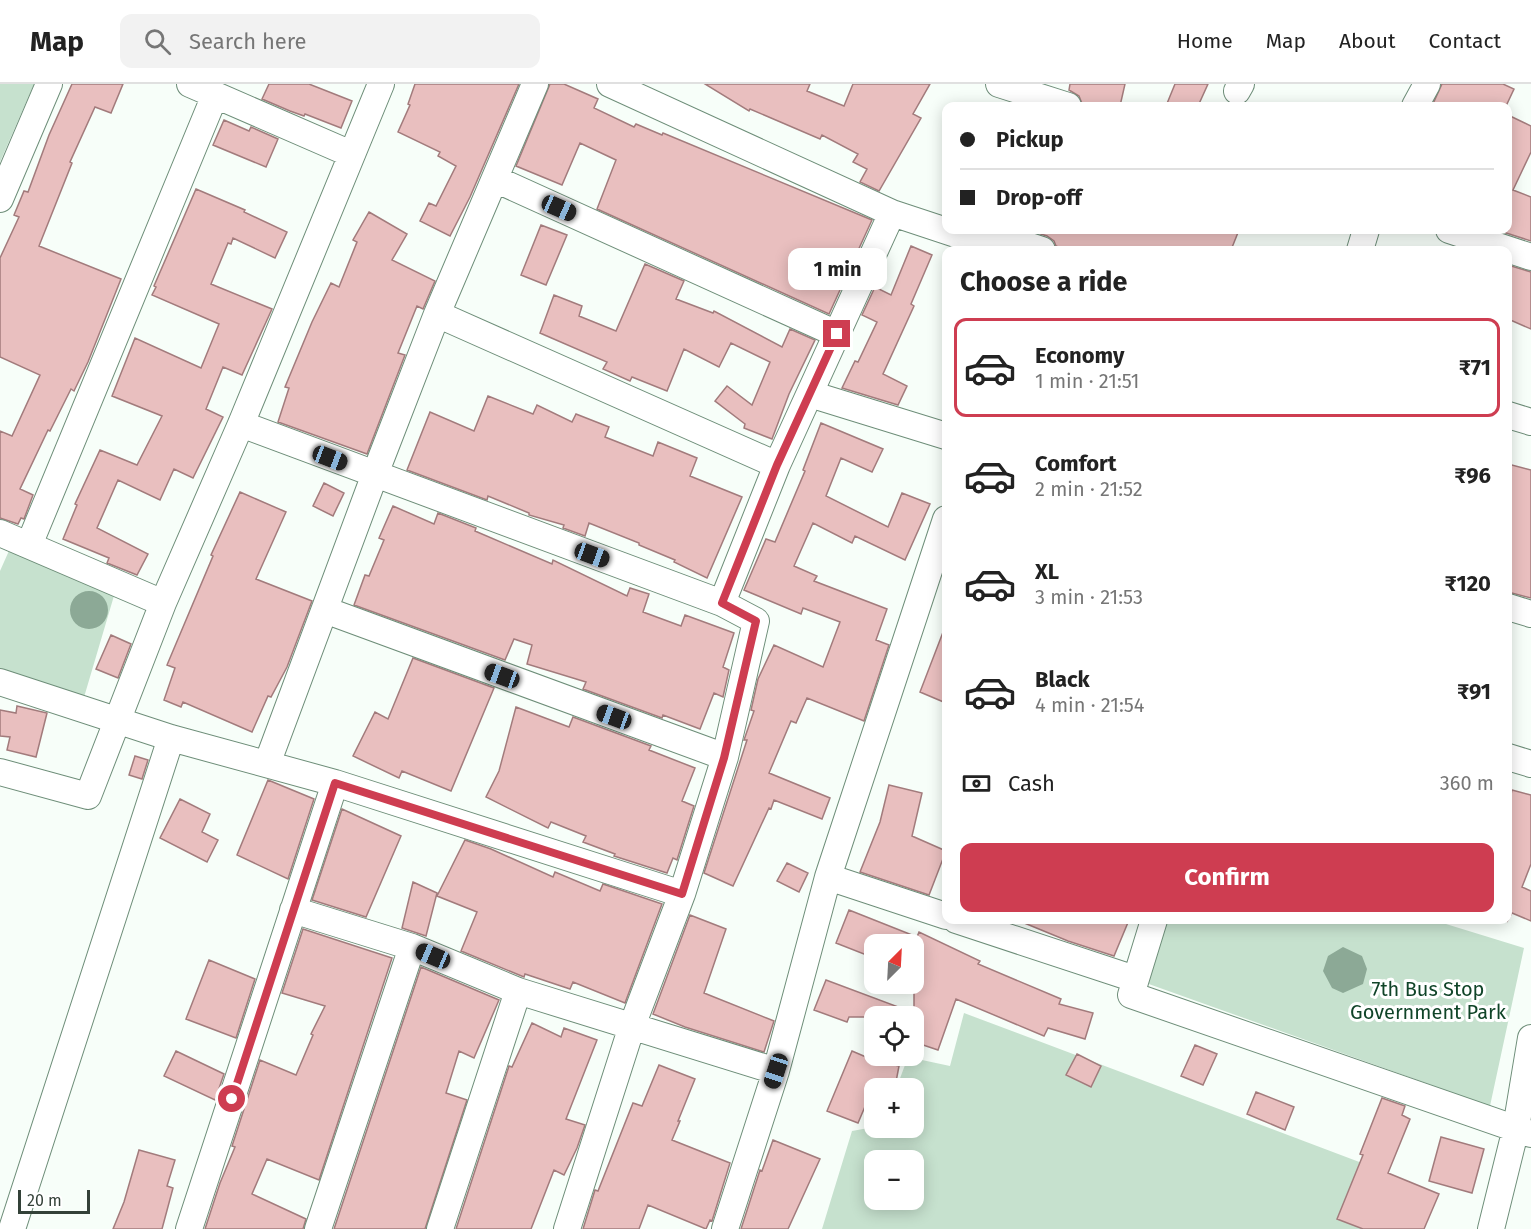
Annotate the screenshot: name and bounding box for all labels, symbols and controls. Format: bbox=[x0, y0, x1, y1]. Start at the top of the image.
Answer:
search box bbox=[120, 14, 540, 68]
text: Map bbox=[30, 25, 84, 58]
icon: search bbox=[141, 25, 174, 58]
text: Search here bbox=[189, 28, 307, 55]
text: Home bbox=[1177, 28, 1233, 54]
text: Map bbox=[1266, 28, 1306, 54]
text: About bbox=[1339, 28, 1396, 54]
text: Contact bbox=[1429, 28, 1501, 54]
text: Pickup bbox=[996, 126, 1064, 153]
text: Drop-off bbox=[996, 184, 1082, 211]
car bbox=[539, 192, 579, 224]
callout: 1 min bbox=[788, 247, 886, 289]
text: 1 min bbox=[813, 257, 862, 281]
text: Choose a ride bbox=[960, 266, 1127, 298]
route end bbox=[823, 320, 850, 347]
icon: car bbox=[963, 341, 1017, 395]
text: Economy bbox=[1035, 342, 1124, 369]
text: ₹71 bbox=[1459, 354, 1491, 381]
text: 1 min · 21:51 bbox=[1035, 369, 1139, 393]
car bbox=[310, 443, 350, 473]
icon: car bbox=[963, 449, 1017, 503]
text: Comfort bbox=[1035, 450, 1116, 477]
text: ₹96 bbox=[1454, 462, 1491, 489]
text: 2 min · 21:52 bbox=[1035, 477, 1143, 501]
car bbox=[572, 540, 612, 570]
icon: car bbox=[963, 557, 1017, 611]
text: XL bbox=[1035, 558, 1059, 585]
text: ₹120 bbox=[1445, 570, 1491, 597]
text: 3 min · 21:53 bbox=[1035, 585, 1143, 609]
car bbox=[482, 661, 522, 691]
icon: car bbox=[963, 665, 1017, 719]
text: Black bbox=[1035, 666, 1090, 693]
text: ₹91 bbox=[1457, 678, 1491, 705]
text: 4 min · 21:54 bbox=[1035, 693, 1144, 717]
car bbox=[594, 702, 634, 732]
icon: cash bbox=[960, 767, 993, 800]
text: Cash bbox=[1008, 770, 1055, 797]
text: 360 m bbox=[1440, 771, 1494, 795]
button: Confirm bbox=[960, 843, 1494, 912]
north arrow bbox=[864, 934, 924, 994]
map controls bbox=[864, 934, 924, 1210]
car bbox=[413, 941, 453, 971]
park label: 7th Bus Stop Government Park bbox=[1350, 977, 1507, 1024]
button: locate bbox=[864, 1006, 924, 1066]
car bbox=[762, 1051, 790, 1091]
button: + bbox=[864, 1078, 924, 1138]
route start bbox=[218, 1085, 245, 1112]
button: − bbox=[864, 1150, 924, 1210]
scale bar bbox=[18, 1187, 90, 1214]
text: 20 m bbox=[27, 1191, 62, 1210]

